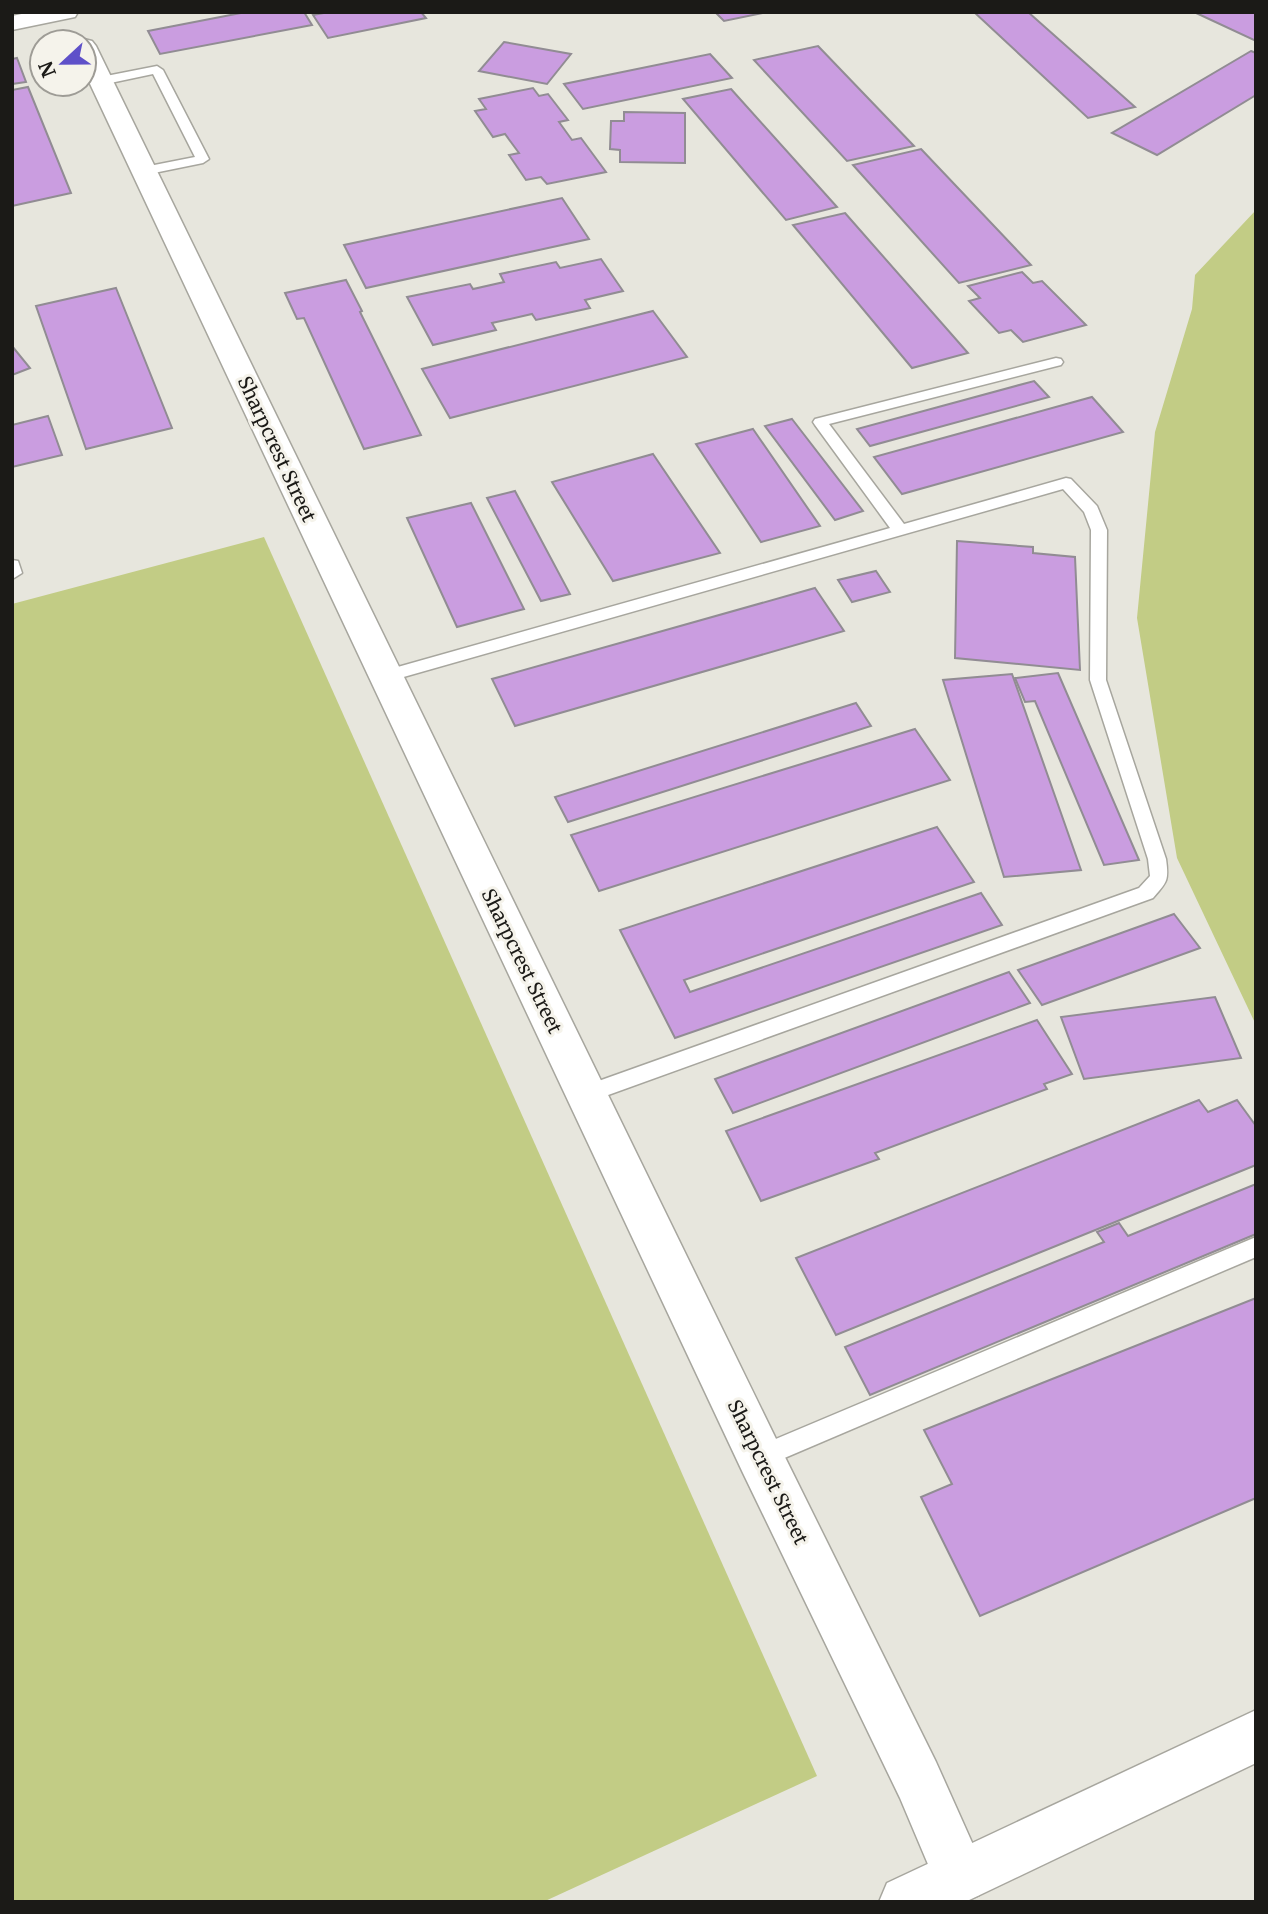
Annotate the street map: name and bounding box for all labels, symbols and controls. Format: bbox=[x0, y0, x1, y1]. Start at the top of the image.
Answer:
north arrow bbox=[28, 28, 98, 98]
text: N bbox=[33, 58, 61, 81]
street label: Sharpcrest Street bbox=[233, 372, 322, 526]
street label: Sharpcrest Street bbox=[477, 885, 568, 1038]
street label: Sharpcrest Street bbox=[723, 1396, 814, 1549]

